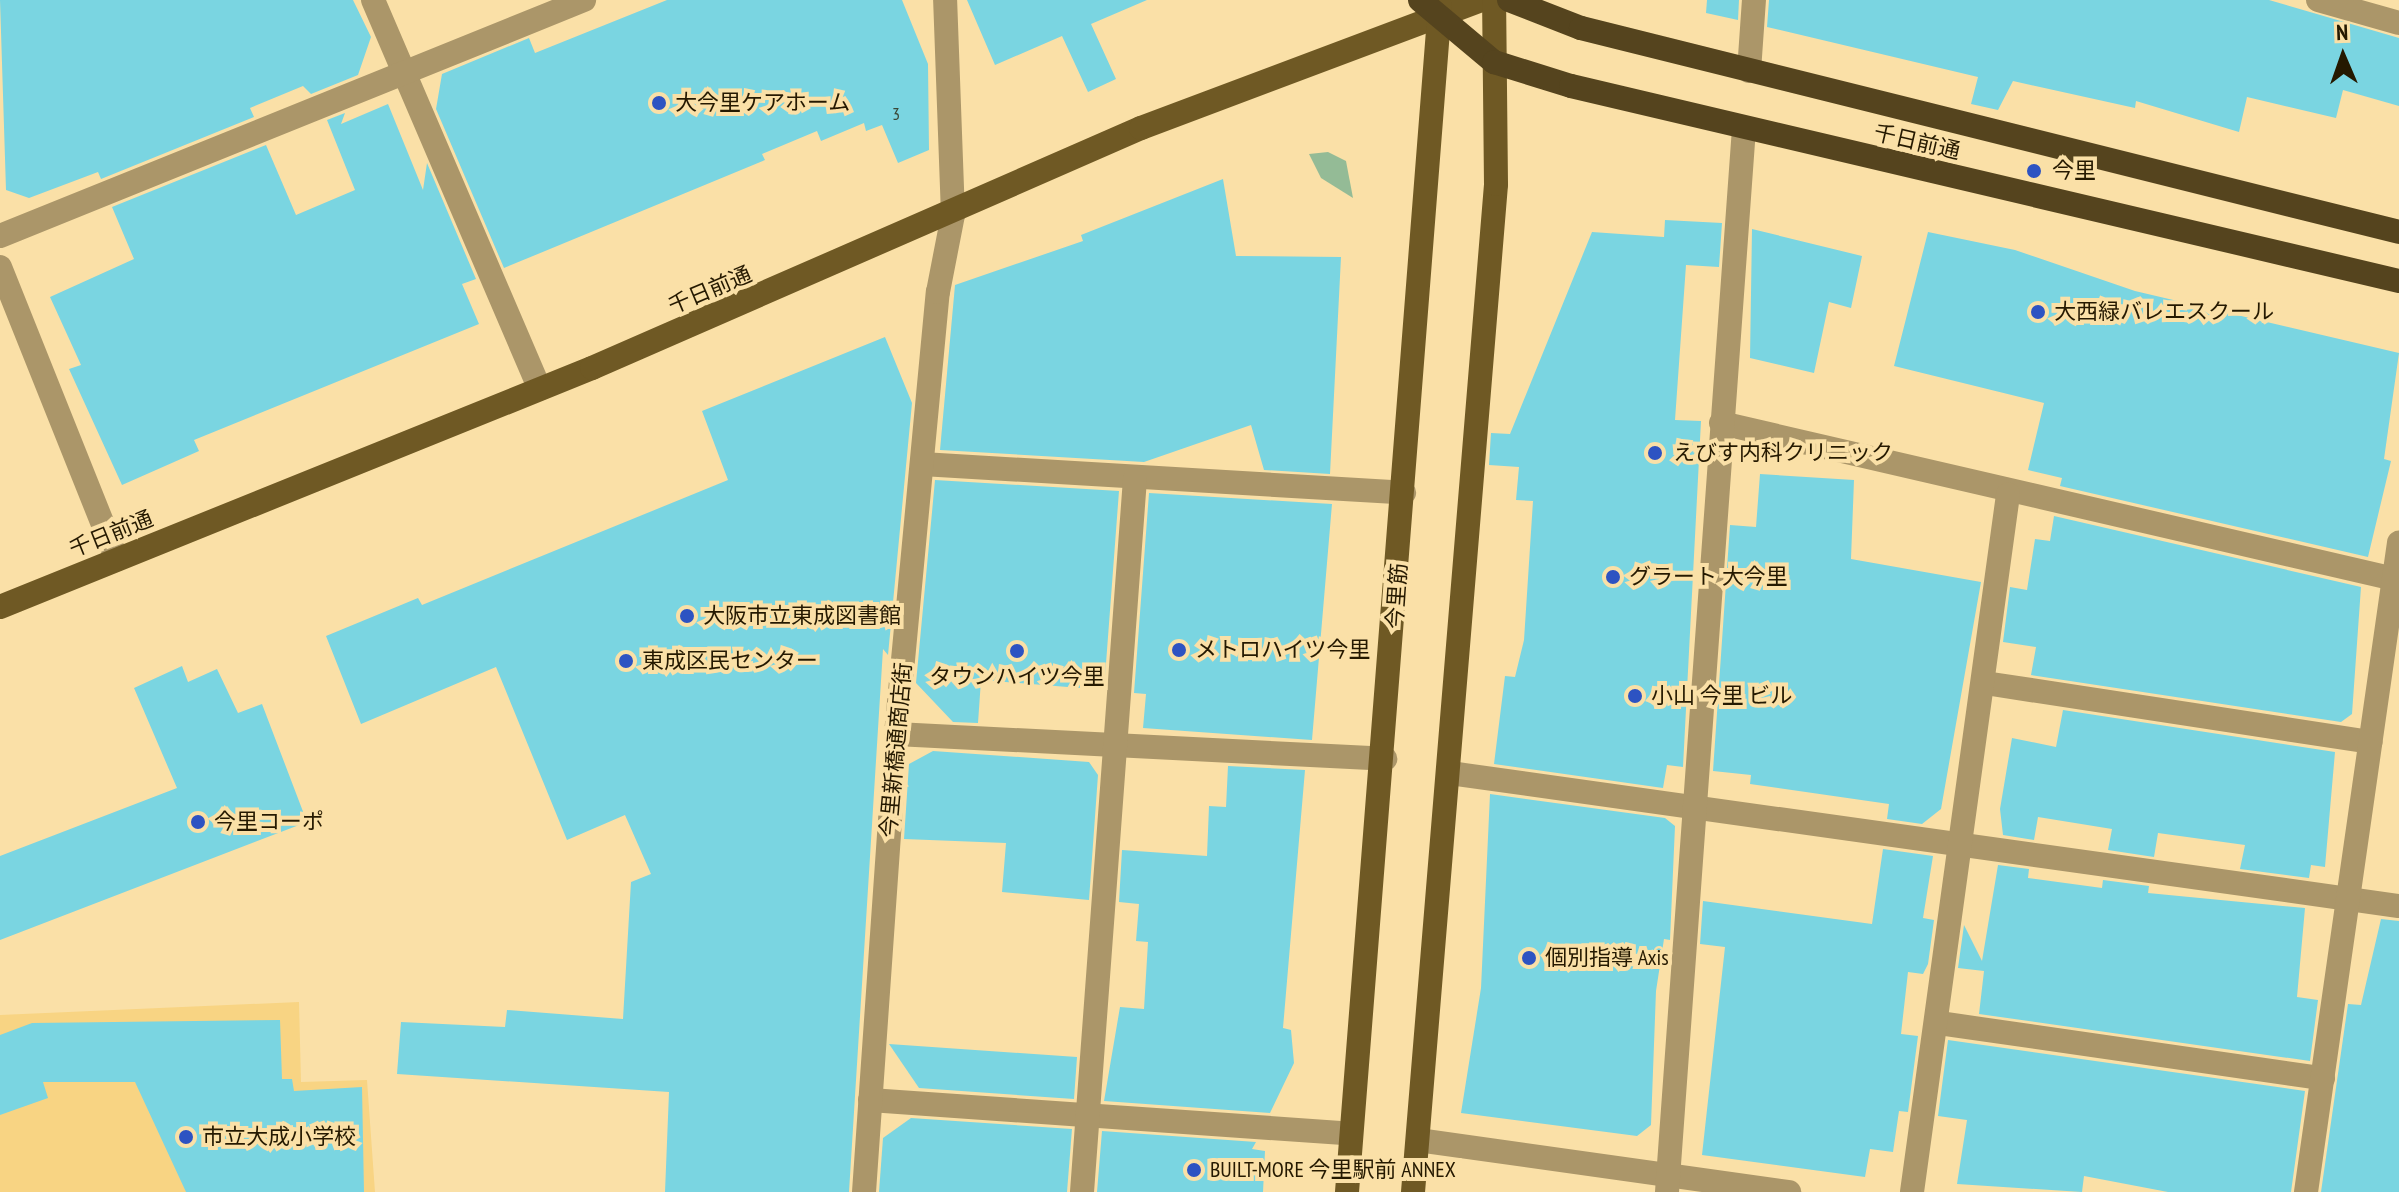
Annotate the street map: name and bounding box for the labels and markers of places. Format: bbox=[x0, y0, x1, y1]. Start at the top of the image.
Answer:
place label: 大今里ケアホーム bbox=[675, 90, 851, 116]
marker: 大今里ケアホーム bbox=[650, 94, 668, 112]
place label: 今里 bbox=[2052, 158, 2096, 184]
marker: 今里 bbox=[2023, 160, 2045, 182]
place label: 大西緑バレエスクール bbox=[2054, 299, 2274, 325]
marker: 大西緑バレエスクール bbox=[2029, 303, 2047, 321]
place label: えびす内科クリニック bbox=[1673, 440, 1893, 466]
marker: えびす内科クリニック bbox=[1644, 442, 1666, 464]
place label: グラート 大今里 bbox=[1629, 564, 1788, 590]
marker: グラート 大今里 bbox=[1604, 568, 1622, 586]
place label: 大阪市立東成図書館 bbox=[703, 603, 901, 629]
marker: 大阪市立東成図書館 bbox=[678, 607, 696, 625]
place label: メトロハイツ今里 bbox=[1195, 637, 1371, 663]
marker: メトロハイツ今里 bbox=[1170, 641, 1188, 659]
marker: タウンハイツ今里 bbox=[1008, 642, 1026, 660]
place label: 東成区民センター bbox=[642, 648, 818, 674]
marker: 東成区民センター bbox=[617, 652, 635, 670]
place label: タウンハイツ今里 bbox=[929, 664, 1105, 690]
place label: 小山 今里 ビル bbox=[1651, 683, 1792, 709]
marker: 小山 今里 ビル bbox=[1626, 687, 1644, 705]
place label: 今里コーポ bbox=[214, 809, 324, 835]
marker: 今里コーポ bbox=[189, 813, 207, 831]
place label: 個別指導 Axis bbox=[1545, 945, 1669, 971]
marker: 個別指導 Axis bbox=[1520, 949, 1538, 967]
place label: 市立大成小学校 bbox=[202, 1124, 356, 1150]
marker: 市立大成小学校 bbox=[177, 1128, 195, 1146]
place label: BUILT-MORE 今里駅前 ANNEX bbox=[1210, 1157, 1456, 1183]
marker: BUILT-MORE 今里駅前 ANNEX bbox=[1185, 1161, 1203, 1179]

